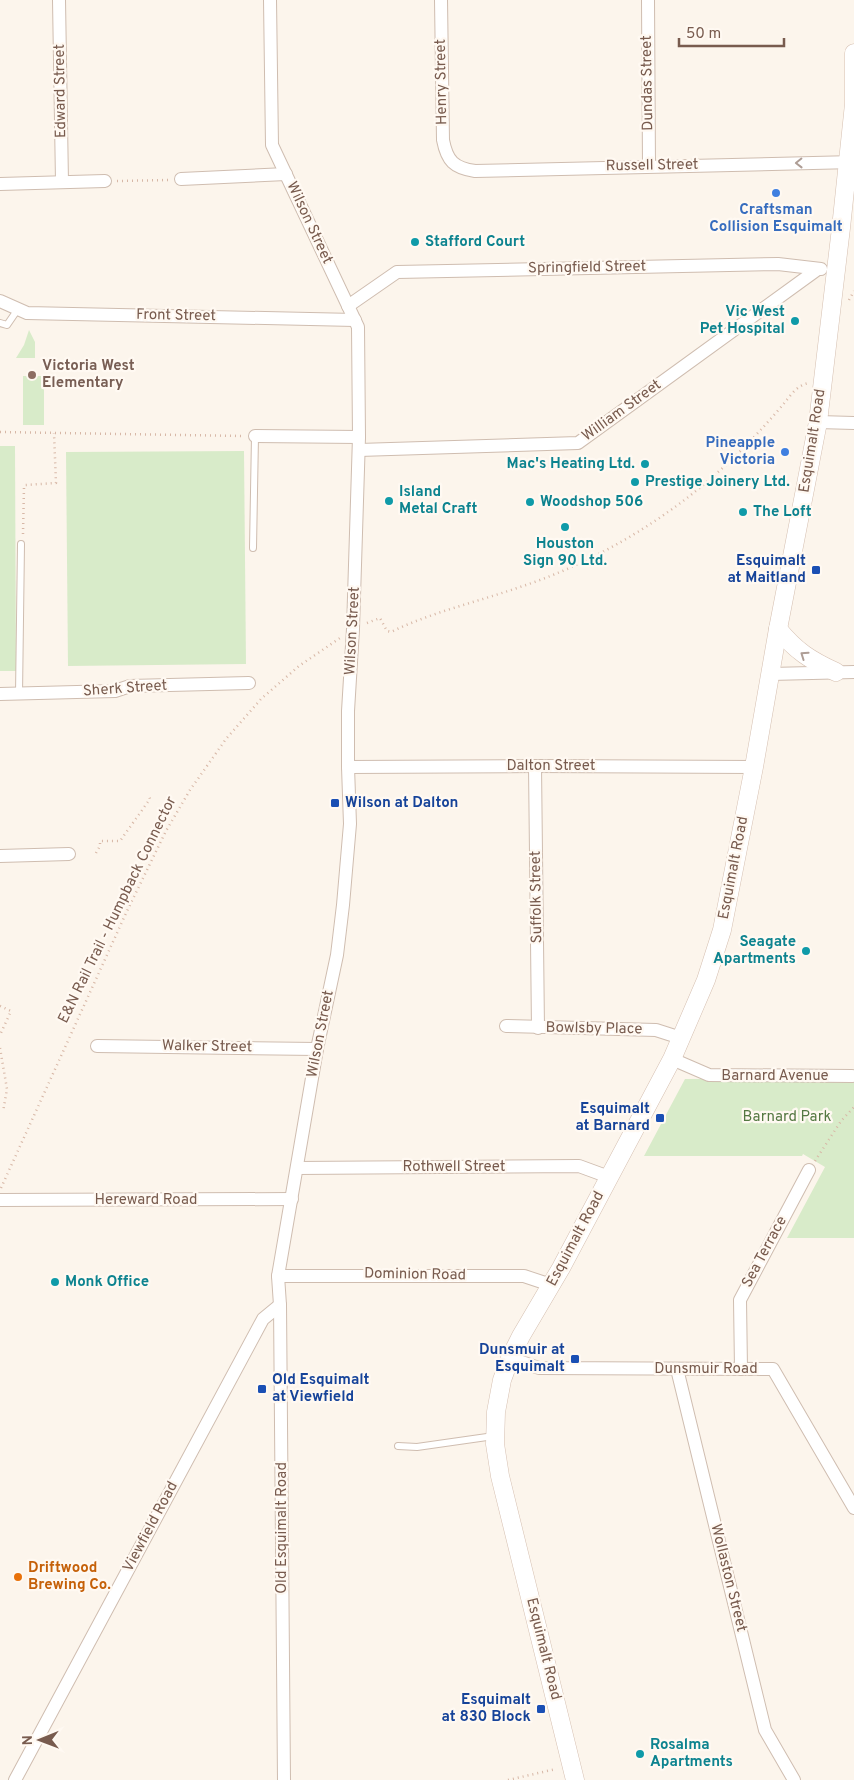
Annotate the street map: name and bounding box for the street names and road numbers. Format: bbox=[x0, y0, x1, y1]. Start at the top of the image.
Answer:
street label: Dundas Street bbox=[638, 35, 658, 131]
street label: Henry Street bbox=[432, 39, 452, 125]
street label: Edward Street bbox=[51, 44, 71, 138]
street label: Russell Street bbox=[605, 156, 699, 176]
street label: Wilson Street bbox=[282, 179, 336, 267]
street label: Springfield Street bbox=[528, 257, 646, 279]
street label: Front Street bbox=[136, 306, 216, 326]
street label: William Street bbox=[579, 376, 665, 446]
street label: Esquimalt Road bbox=[795, 388, 831, 494]
street label: Wilson Street bbox=[341, 586, 365, 676]
street label: Sherk Street bbox=[82, 677, 168, 701]
street label: Dalton Street bbox=[507, 757, 595, 776]
street label: E&N Rail Trail - Humpback Connector bbox=[55, 793, 181, 1027]
street label: Esquimalt Road bbox=[715, 815, 753, 921]
street label: Suffolk Street bbox=[527, 851, 547, 943]
street label: Wilson Street bbox=[303, 989, 339, 1079]
street label: Bowlsby Place bbox=[545, 1019, 643, 1039]
street label: Walker Street bbox=[162, 1037, 252, 1057]
street label: Barnard Avenue bbox=[721, 1067, 829, 1086]
street label: Rothwell Street bbox=[403, 1158, 505, 1177]
street label: Esquimalt Road bbox=[543, 1188, 609, 1290]
street label: Hereward Road bbox=[95, 1191, 197, 1210]
street label: Sea Terrace bbox=[738, 1213, 792, 1291]
street label: Dominion Road bbox=[364, 1265, 466, 1285]
street label: Dunsmuir Road bbox=[654, 1360, 758, 1379]
street label: Old Esquimalt Road bbox=[273, 1462, 292, 1594]
street label: Viewfield Road bbox=[119, 1479, 183, 1575]
street label: Wollaston Street bbox=[705, 1522, 751, 1634]
street label: Esquimalt Road bbox=[521, 1596, 565, 1702]

